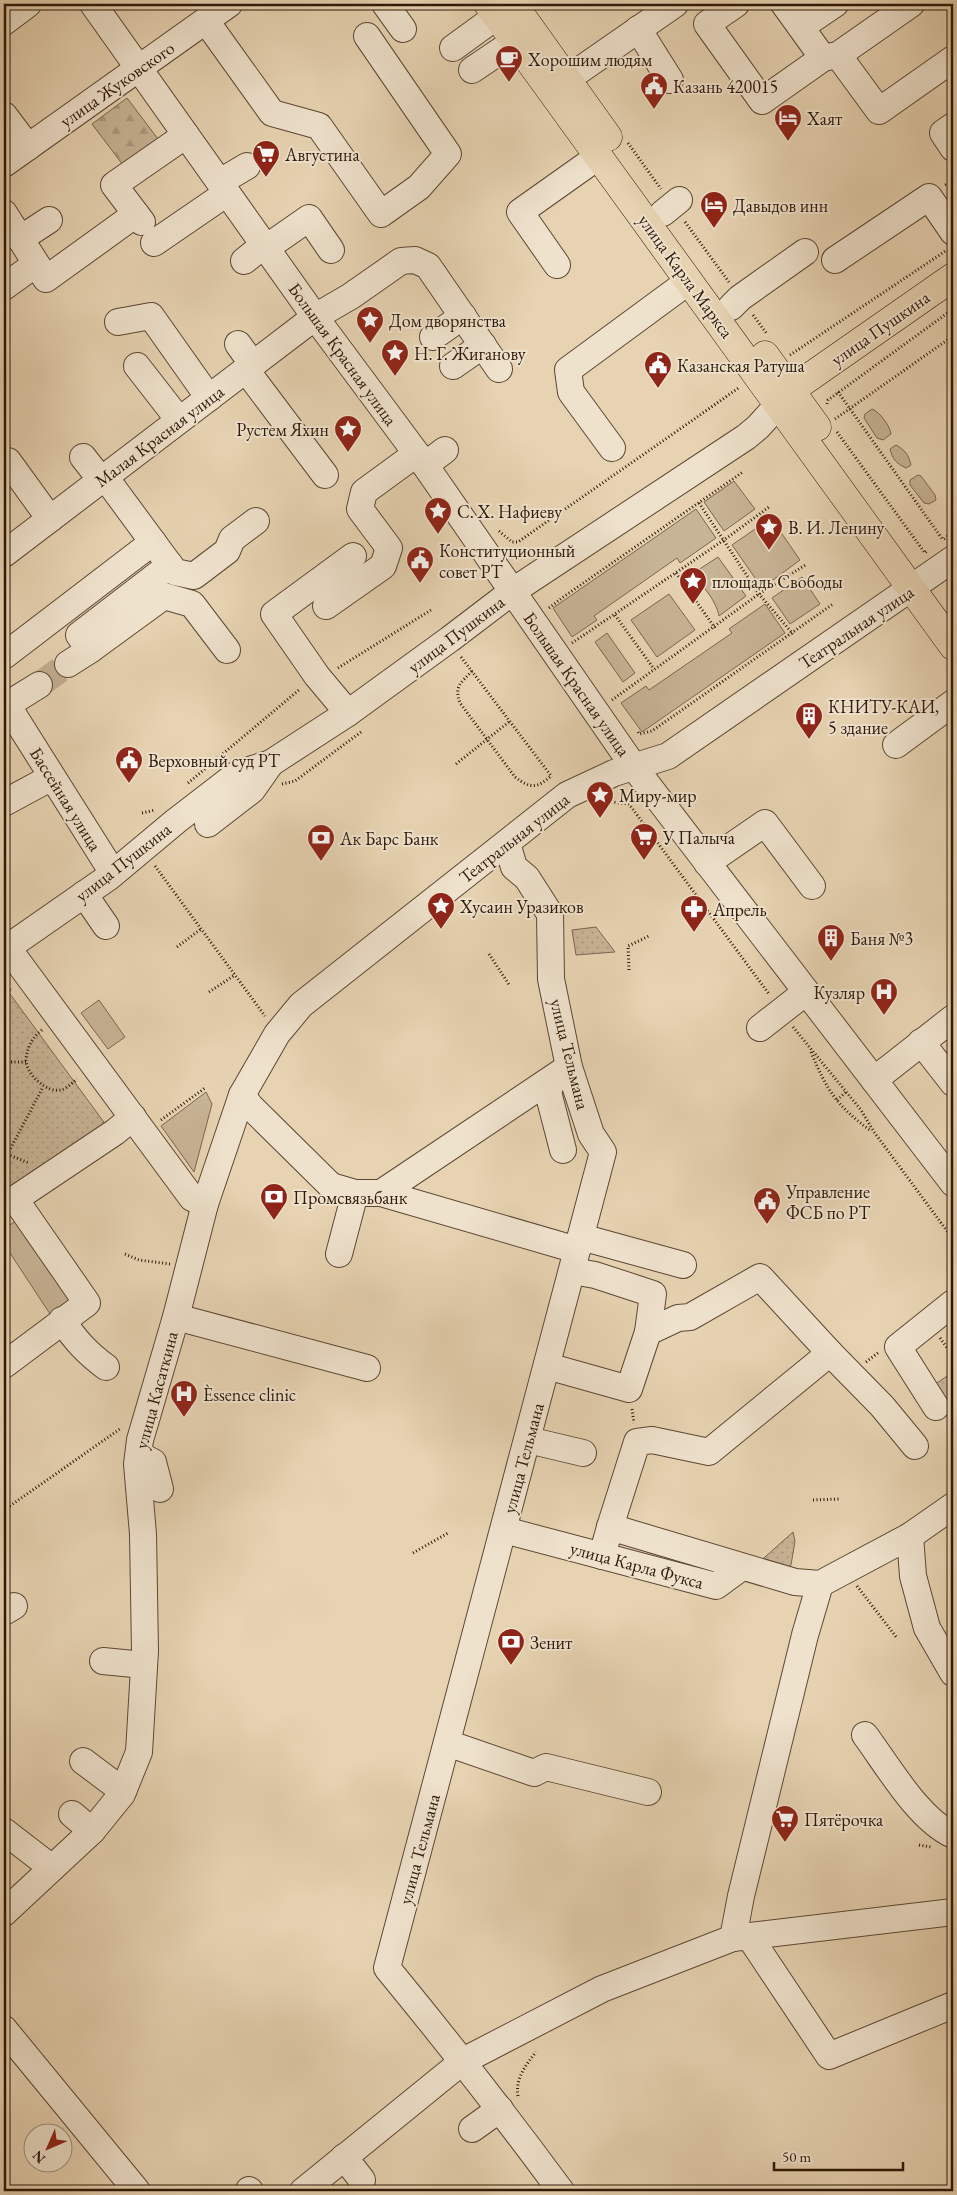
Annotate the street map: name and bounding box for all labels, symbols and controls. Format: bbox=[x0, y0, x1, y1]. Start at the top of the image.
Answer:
street label: улица Жуковского bbox=[55, 36, 179, 132]
cafe icon: Хорошим людям bbox=[494, 44, 524, 83]
place label: Хорошим людям bbox=[527, 48, 653, 71]
public building icon: Казань 420015 bbox=[639, 71, 669, 110]
place label: Казань 420015 bbox=[673, 75, 778, 98]
hotel icon: Хаят bbox=[773, 103, 803, 142]
place label: Хаят bbox=[806, 107, 843, 130]
supermarket icon: Августина bbox=[251, 139, 281, 178]
place label: Августина bbox=[284, 143, 360, 166]
hotel icon: Давыдов инн bbox=[699, 190, 729, 229]
place label: Давыдов инн bbox=[733, 194, 828, 217]
street label: улица Карла Маркса bbox=[633, 209, 739, 343]
street label: Большая Красная улица bbox=[283, 278, 403, 431]
street label: улица Пушкина bbox=[826, 285, 935, 371]
place icon: Дом дворянства bbox=[355, 305, 385, 344]
place label: Дом дворянства bbox=[389, 309, 507, 332]
place icon: Н. Г. Жиганову bbox=[380, 338, 410, 377]
place label: Н. Г. Жиганову bbox=[414, 342, 526, 365]
public building icon: Казанская Ратуша bbox=[643, 350, 673, 389]
place label: Казанская Ратуша bbox=[677, 354, 805, 377]
street label: Малая Красная улица bbox=[90, 379, 229, 492]
place icon: Рустем Яхин bbox=[333, 414, 363, 453]
place label: Рустем Яхин bbox=[236, 418, 329, 441]
place icon: С. Х. Нафиеву bbox=[423, 496, 453, 535]
place label: С. Х. Нафиеву bbox=[457, 500, 562, 523]
place icon: В. И. Ленину bbox=[754, 512, 784, 551]
place label: В. И. Ленину bbox=[788, 516, 885, 539]
place label: Конституционный совет РТ bbox=[439, 539, 576, 583]
public building icon: Конституционный совет РТ bbox=[405, 545, 435, 584]
place icon: площадь Свободы bbox=[678, 566, 708, 605]
place label: площадь Свободы bbox=[712, 570, 843, 593]
street label: Театральная улица bbox=[794, 580, 919, 674]
street label: улица Пушкина bbox=[403, 590, 510, 678]
street label: Большая Красная улица bbox=[518, 607, 636, 761]
place label: КНИТУ-КАИ, 5 здание bbox=[828, 695, 939, 739]
building icon: КНИТУ-КАИ, 5 здание bbox=[794, 701, 824, 740]
street label: Бассейная улица bbox=[25, 743, 108, 856]
public building icon: Верховный суд РТ bbox=[114, 745, 144, 784]
place label: Верховный суд РТ bbox=[148, 749, 281, 772]
place icon: Миру-мир bbox=[585, 780, 615, 819]
place label: Миру-мир bbox=[619, 784, 697, 807]
street label: Театральная улица bbox=[454, 787, 574, 888]
street label: улица Пушкина bbox=[70, 817, 176, 907]
supermarket icon: У Палыча bbox=[629, 822, 659, 861]
bank icon: Ак Барс Банк bbox=[306, 823, 336, 862]
place label: У Палыча bbox=[662, 826, 736, 849]
place label: Ак Барс Банк bbox=[339, 827, 439, 850]
place icon: Хусаин Уразиков bbox=[426, 891, 456, 930]
pharmacy icon: Апрель bbox=[679, 894, 709, 933]
place label: Хусаин Уразиков bbox=[459, 895, 584, 918]
place label: Апрель bbox=[712, 898, 767, 921]
building icon: Баня №3 bbox=[816, 923, 846, 962]
place label: Баня №3 bbox=[850, 927, 913, 950]
hospital icon: Кузляр bbox=[869, 977, 899, 1016]
place label: Кузляр bbox=[814, 981, 865, 1004]
street label: улица Тельмана bbox=[545, 996, 595, 1113]
place label: Управление ФСБ по РТ bbox=[785, 1180, 871, 1224]
bank icon: Промсвязьбанк bbox=[259, 1182, 289, 1221]
place label: Промсвязьбанк bbox=[293, 1186, 408, 1209]
public building icon: Управление ФСБ по РТ bbox=[752, 1186, 782, 1225]
street label: улица Касаткина bbox=[129, 1328, 183, 1451]
hospital icon: Èssence clinic bbox=[169, 1379, 199, 1418]
place label: Èssence clinic bbox=[203, 1383, 296, 1406]
street label: улица Тельмана bbox=[497, 1399, 549, 1516]
street label: улица Карла Фукса bbox=[568, 1536, 707, 1594]
bank icon: Зенит bbox=[496, 1627, 526, 1666]
place label: Зенит bbox=[530, 1631, 573, 1654]
street label: улица Тельмана bbox=[393, 1790, 445, 1907]
supermarket icon: Пятёрочка bbox=[770, 1804, 800, 1843]
place label: Пятёрочка bbox=[804, 1808, 884, 1831]
north arrow bbox=[22, 2122, 72, 2172]
scale bar bbox=[774, 2140, 903, 2172]
text: N bbox=[28, 2146, 49, 2168]
text: 50 m bbox=[782, 2147, 811, 2166]

